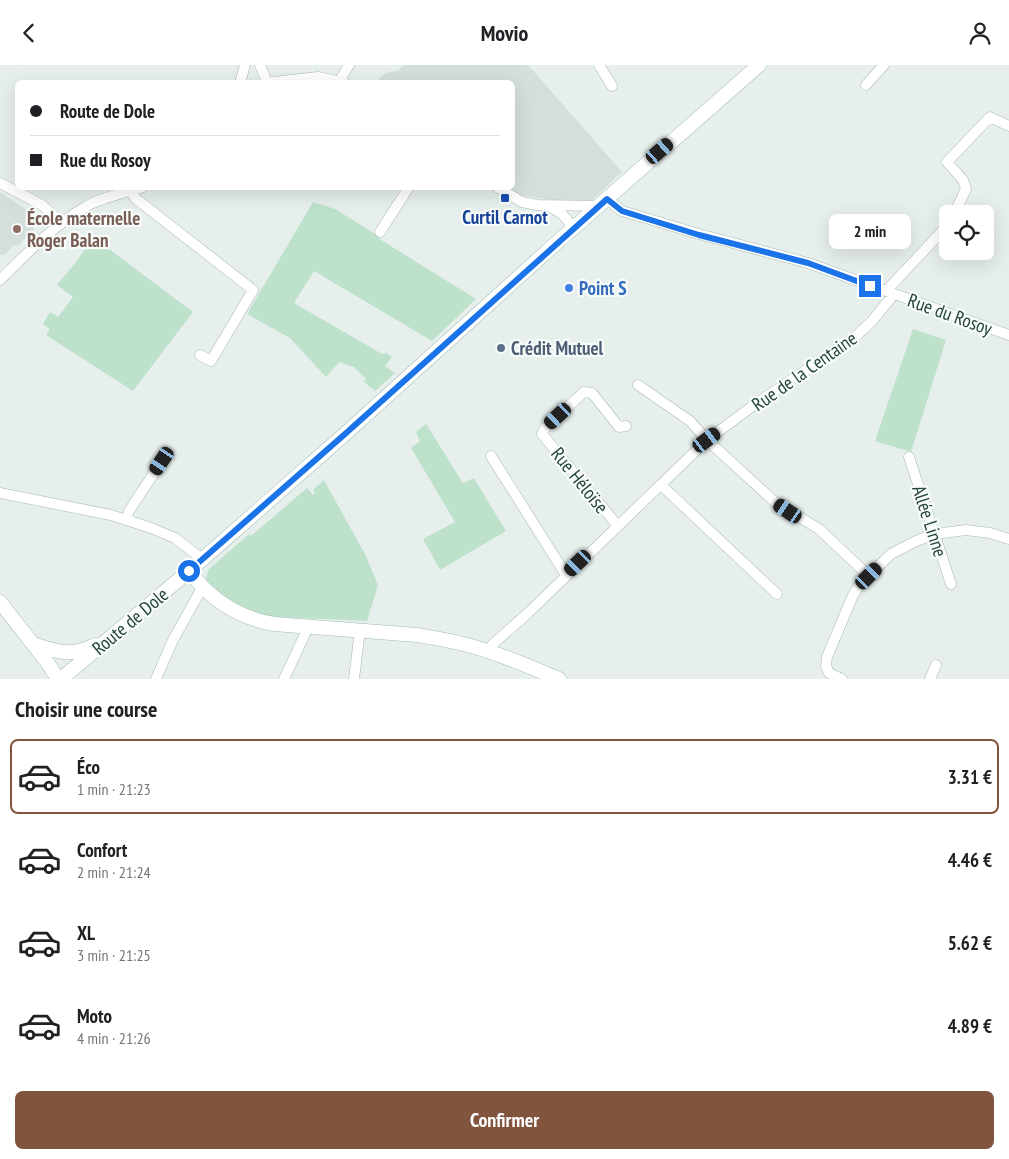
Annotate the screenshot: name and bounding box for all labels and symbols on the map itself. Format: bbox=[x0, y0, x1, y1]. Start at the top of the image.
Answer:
car bbox=[643, 135, 676, 167]
marker: Curtil Carnot bbox=[499, 192, 511, 204]
place label: Curtil Carnot bbox=[462, 205, 548, 229]
place label: École maternelle Roger Balan bbox=[27, 206, 140, 252]
callout: 2 min bbox=[829, 213, 911, 249]
marker: École maternelle Roger Balan bbox=[11, 223, 23, 235]
route end bbox=[859, 275, 881, 297]
place label: Point S bbox=[579, 276, 627, 300]
marker: Point S bbox=[563, 282, 575, 294]
street label: Rue du Rosoy bbox=[905, 288, 996, 341]
street label: Rue de la Centaine bbox=[747, 326, 861, 416]
place label: Crédit Mutuel bbox=[511, 336, 604, 360]
marker: Crédit Mutuel bbox=[495, 342, 507, 354]
car bbox=[541, 400, 574, 432]
car bbox=[690, 425, 723, 455]
street label: Rue Héloïse bbox=[546, 442, 614, 518]
car bbox=[147, 444, 176, 478]
street label: Allée Linne bbox=[907, 482, 953, 560]
car bbox=[771, 496, 804, 526]
car bbox=[561, 547, 594, 579]
route start bbox=[178, 560, 200, 582]
car bbox=[853, 560, 884, 592]
street label: Route de Dole bbox=[87, 582, 173, 660]

